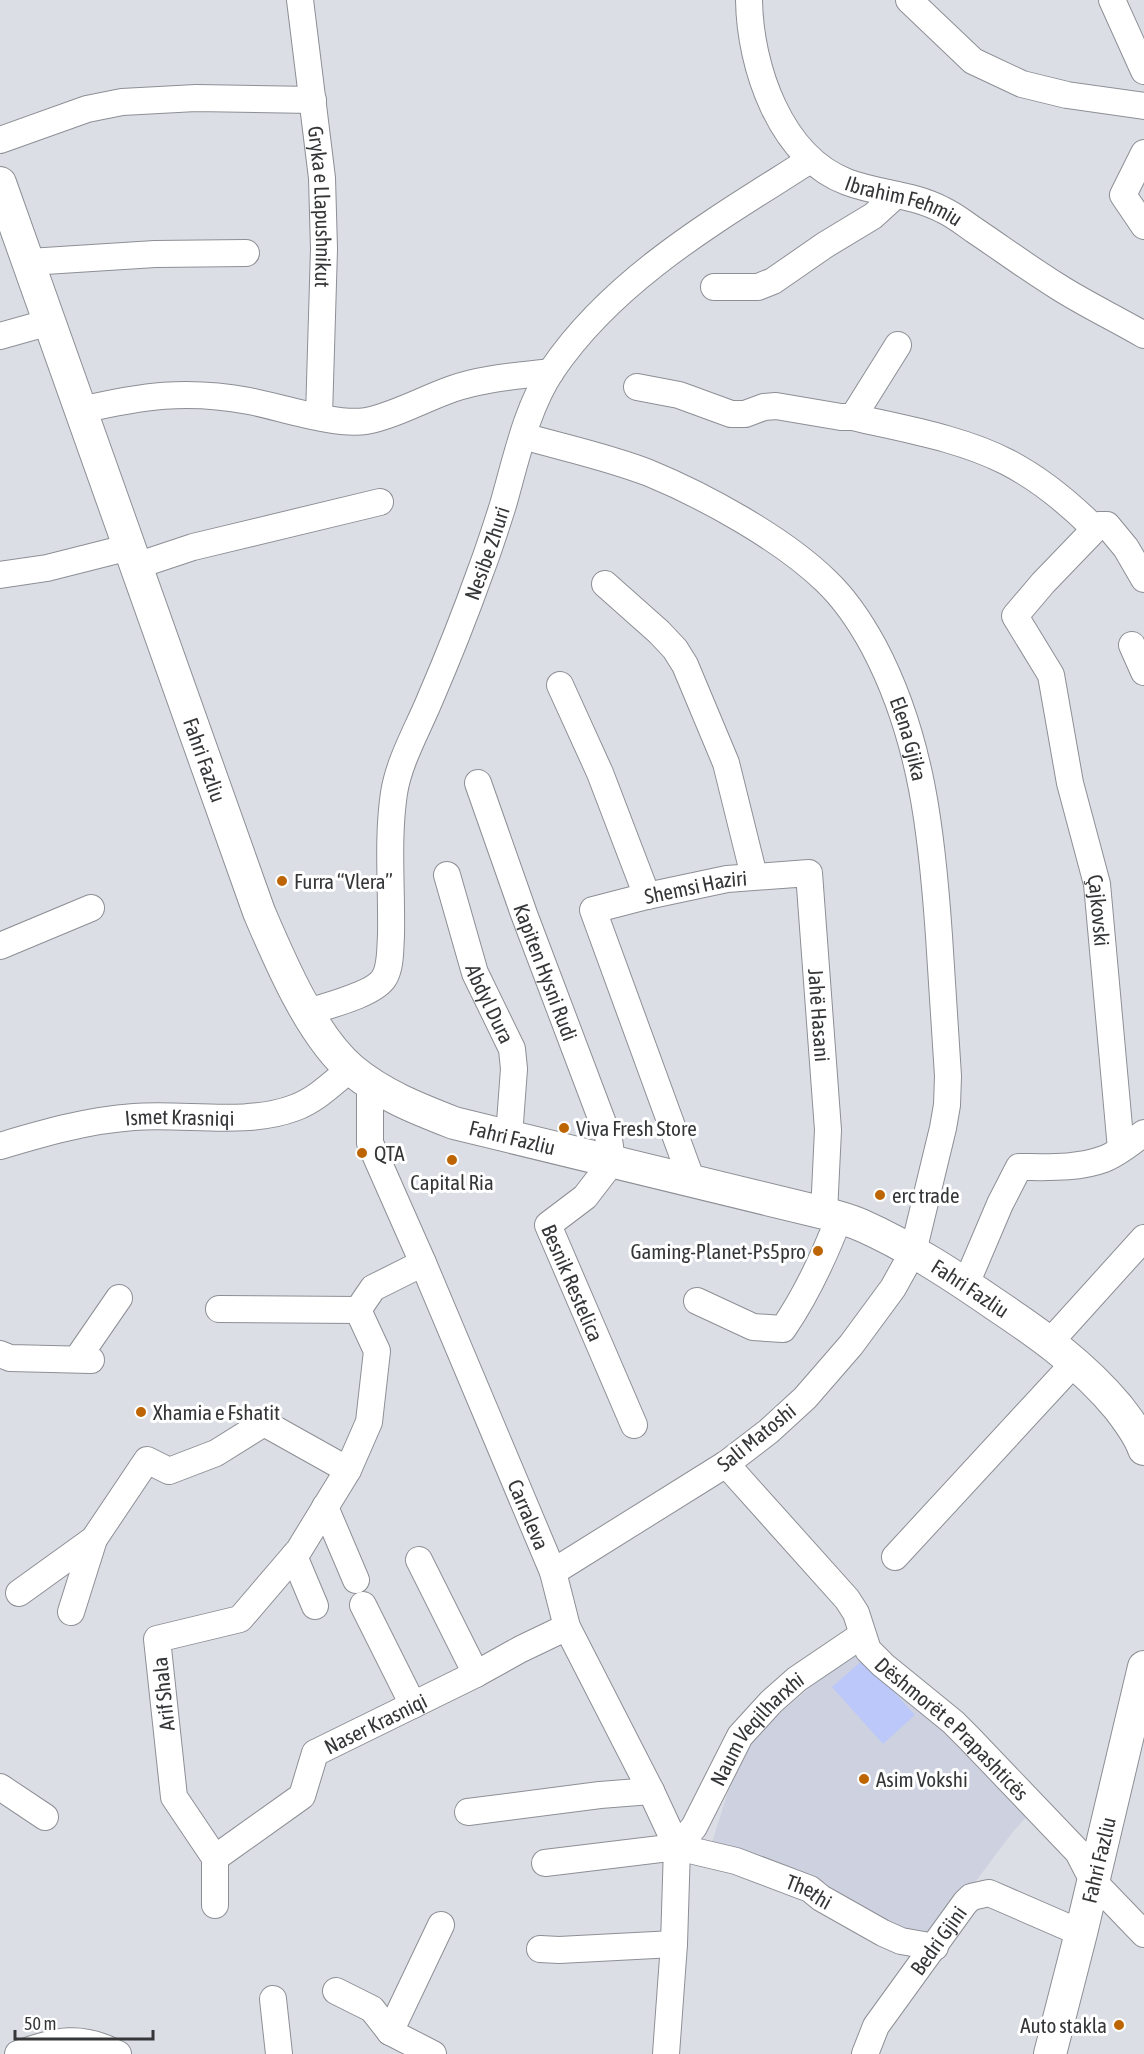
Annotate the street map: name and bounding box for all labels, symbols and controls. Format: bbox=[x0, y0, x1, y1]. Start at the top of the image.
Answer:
street label: Gryka e Llapushnikut bbox=[304, 125, 336, 288]
street label: Ibrahim Fehmiu bbox=[842, 170, 967, 230]
street label: Nesibe Zhuri bbox=[459, 503, 514, 603]
street label: Elena Gjika bbox=[885, 693, 932, 783]
street label: Fahri Fazliu bbox=[179, 714, 231, 805]
street label: Shemsi Haziri bbox=[642, 866, 748, 908]
place label: Furra “Vlera” bbox=[294, 869, 393, 893]
street label: Çajkovski bbox=[1083, 872, 1115, 947]
marker: Furra “Vlera” bbox=[275, 874, 289, 888]
street label: Kapiten Hysni Rudi bbox=[509, 900, 583, 1044]
street label: Abdyl Dura bbox=[461, 962, 519, 1047]
street label: Jahë Hasani bbox=[804, 968, 835, 1063]
street label: Ismet Krasniqi bbox=[124, 1104, 235, 1130]
street label: Fahri Fazliu bbox=[467, 1115, 558, 1159]
place label: Viva Fresh Store bbox=[576, 1116, 697, 1140]
marker: Viva Fresh Store bbox=[557, 1121, 571, 1135]
place label: QTA bbox=[374, 1141, 405, 1165]
marker: QTA bbox=[355, 1146, 369, 1160]
marker: Capital Ria bbox=[445, 1153, 459, 1167]
place label: Capital Ria bbox=[410, 1170, 494, 1194]
place label: erc trade bbox=[892, 1183, 959, 1207]
marker: erc trade bbox=[873, 1188, 887, 1202]
street label: Besnik Restelica bbox=[537, 1221, 609, 1345]
place label: Gaming-Planet-Ps5pro bbox=[630, 1239, 806, 1263]
marker: Gaming-Planet-Ps5pro bbox=[811, 1244, 825, 1258]
street label: Fahri Fazliu bbox=[927, 1254, 1014, 1322]
street label: Sali Matoshi bbox=[712, 1398, 800, 1476]
place label: Xhamia e Fshatit bbox=[153, 1400, 280, 1424]
marker: Xhamia e Fshatit bbox=[134, 1405, 148, 1419]
street label: Carraleva bbox=[503, 1476, 554, 1553]
street label: Dëshmorët e Prapashticës bbox=[870, 1652, 1034, 1805]
street label: Arif Shala bbox=[147, 1656, 179, 1732]
street label: Naum Veqilharxhi bbox=[705, 1666, 808, 1790]
street label: Naser Krasniqi bbox=[320, 1688, 431, 1759]
place label: Asim Vokshi bbox=[876, 1767, 968, 1791]
marker: Asim Vokshi bbox=[857, 1772, 871, 1786]
street label: Fahri Fazliu bbox=[1077, 1814, 1120, 1905]
street label: Thethi bbox=[783, 1869, 836, 1914]
street label: Bedri Gjini bbox=[905, 1901, 971, 1979]
scale bar bbox=[15, 2003, 153, 2041]
text: 50 m bbox=[24, 2013, 56, 2034]
place label: Auto stakla bbox=[1020, 2013, 1107, 2037]
marker: Auto stakla bbox=[1112, 2018, 1126, 2032]

